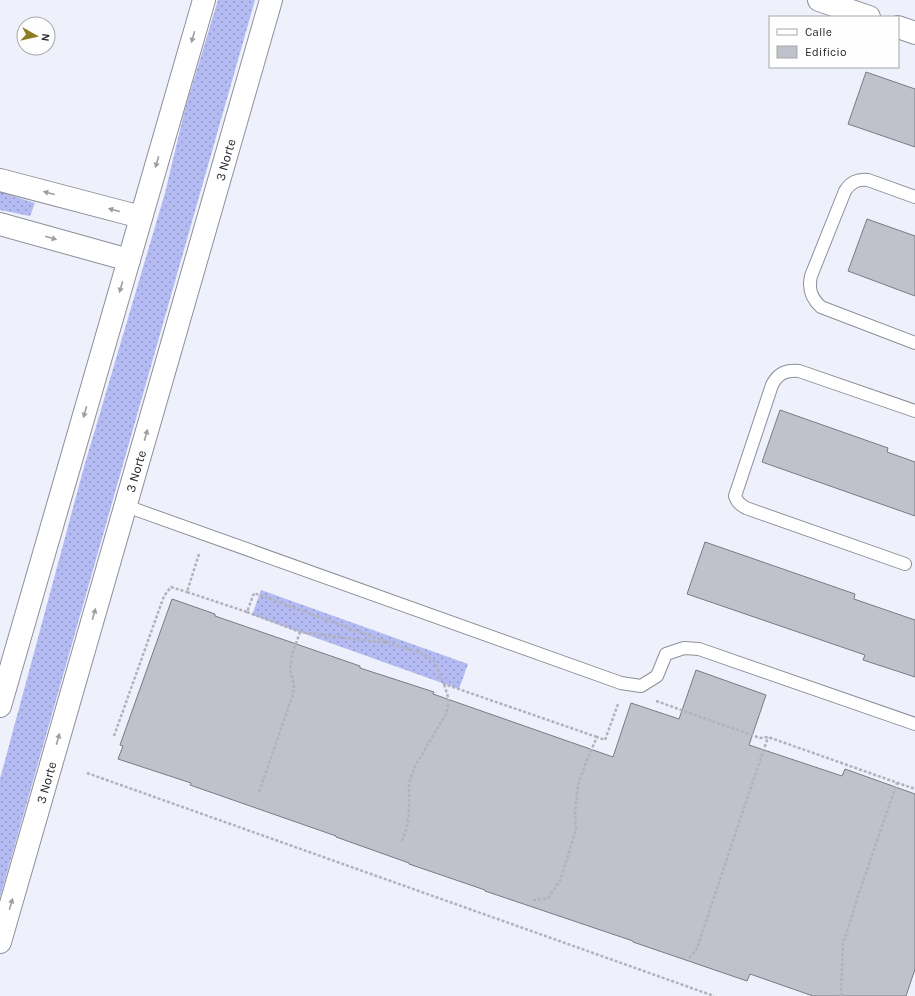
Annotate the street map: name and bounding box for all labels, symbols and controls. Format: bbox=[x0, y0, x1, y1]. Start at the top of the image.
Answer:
north arrow bbox=[16, 16, 56, 56]
legend bbox=[769, 16, 899, 68]
text: Calle bbox=[805, 25, 832, 39]
one-way arrow bbox=[190, 32, 196, 44]
text: N bbox=[38, 33, 52, 42]
text: Edificio bbox=[805, 45, 846, 59]
street label: 3 Norte bbox=[212, 137, 238, 183]
one-way arrow bbox=[154, 157, 160, 169]
one-way arrow bbox=[43, 190, 56, 196]
one-way arrow bbox=[108, 207, 120, 213]
one-way arrow bbox=[45, 235, 57, 241]
one-way arrow bbox=[118, 282, 124, 294]
one-way arrow bbox=[82, 406, 88, 418]
one-way arrow bbox=[143, 429, 149, 441]
street label: 3 Norte bbox=[122, 448, 149, 494]
one-way arrow bbox=[91, 608, 97, 620]
one-way arrow bbox=[55, 733, 61, 745]
street label: 3 Norte bbox=[33, 759, 59, 805]
one-way arrow bbox=[8, 898, 14, 910]

